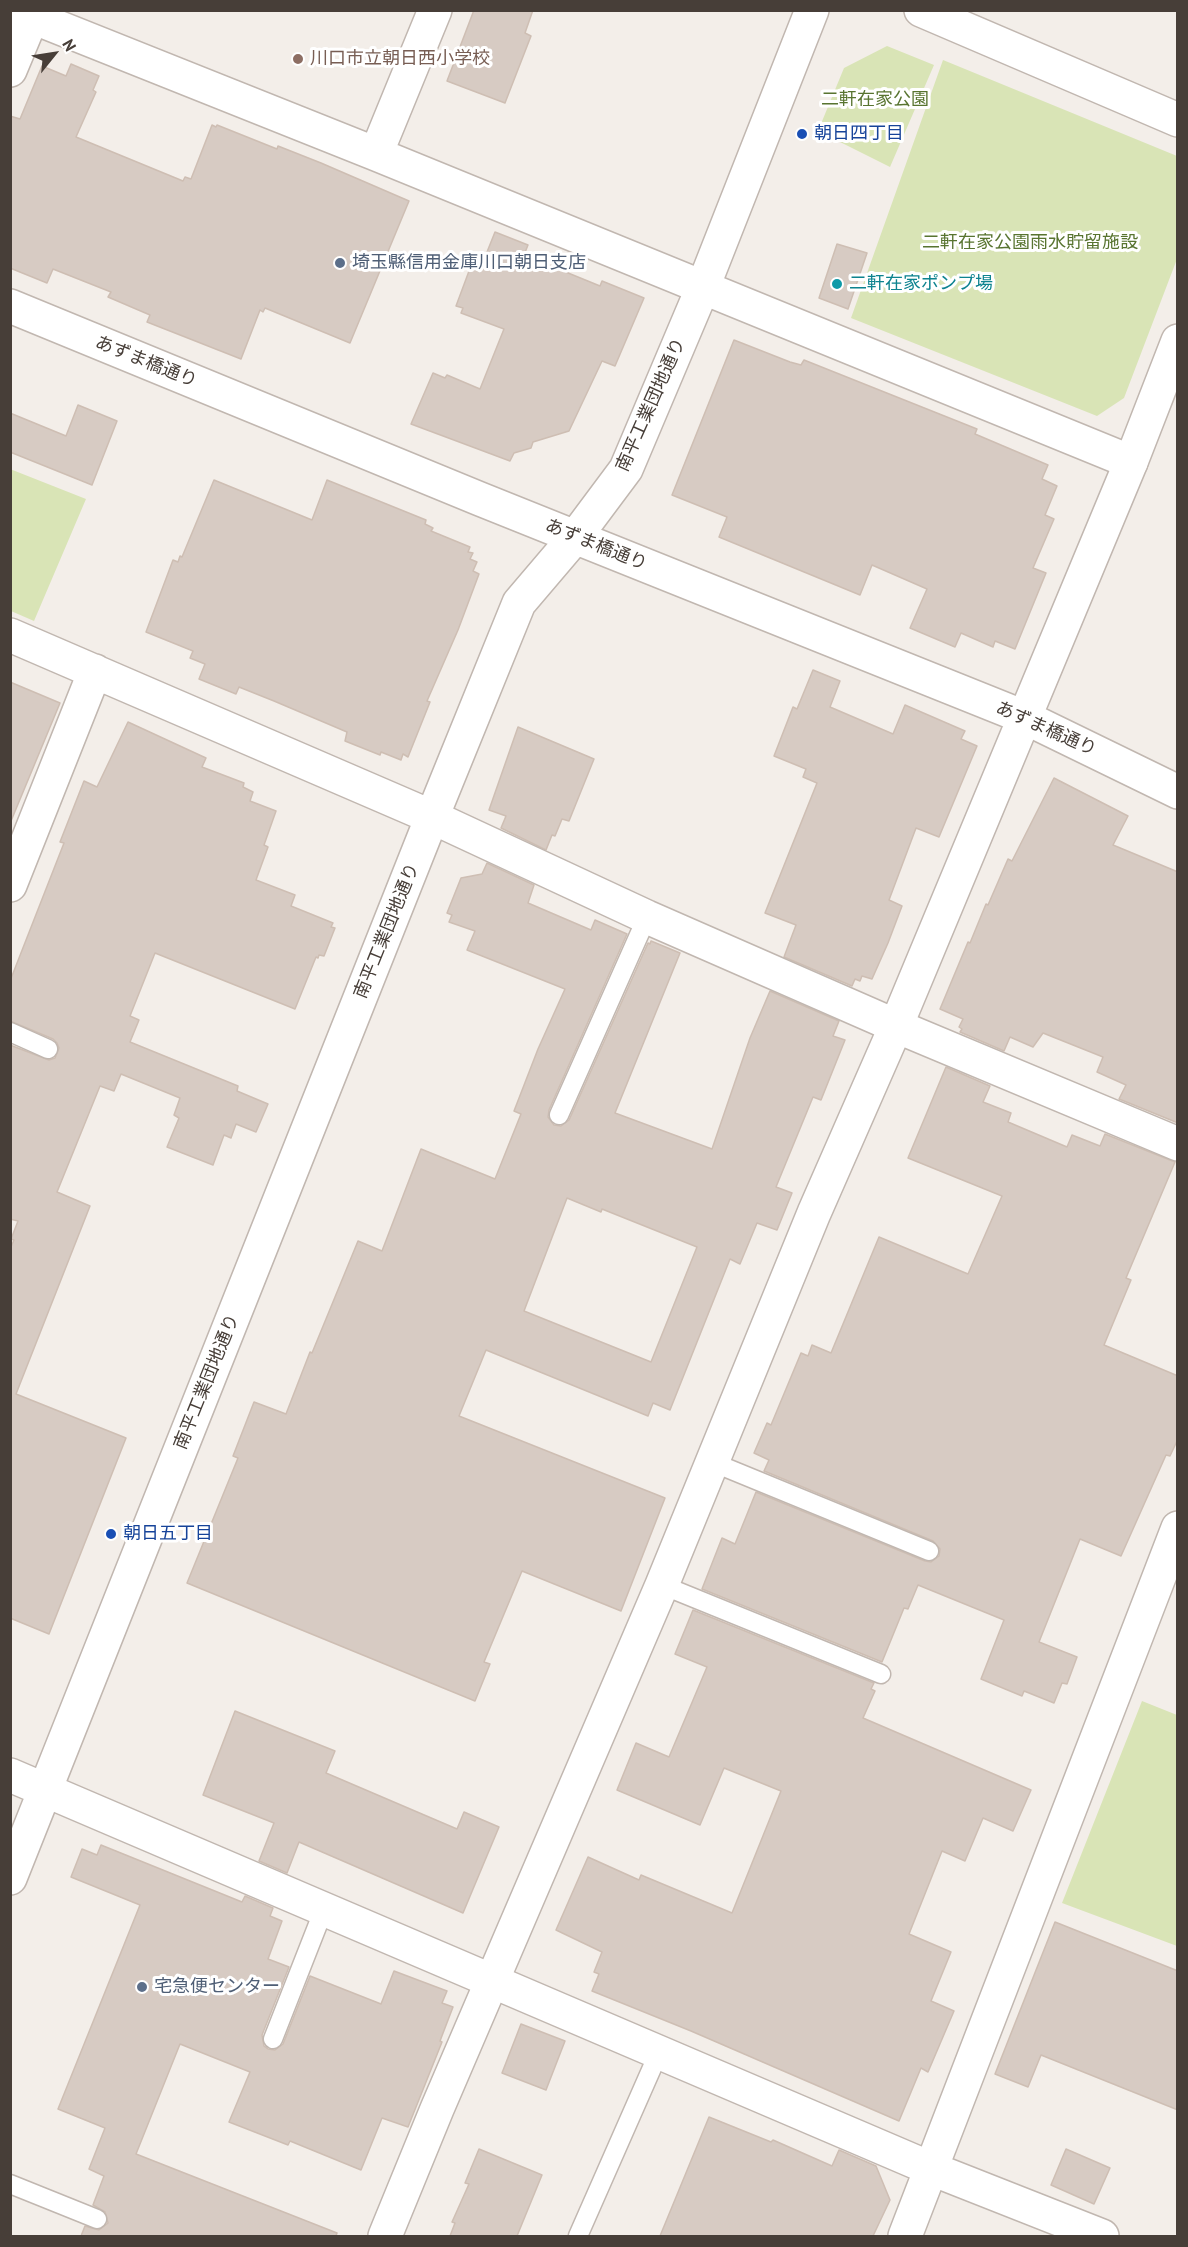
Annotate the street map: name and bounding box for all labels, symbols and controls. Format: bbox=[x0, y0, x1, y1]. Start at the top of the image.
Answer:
north arrow bbox=[24, 24, 84, 84]
text: N bbox=[58, 35, 81, 55]
place label: 川口市立朝日西小学校 bbox=[310, 48, 490, 70]
marker: 川口市立朝日西小学校 bbox=[291, 52, 305, 66]
park label: 二軒在家公園 bbox=[821, 89, 929, 111]
place label: 朝日四丁目 bbox=[814, 123, 904, 145]
marker: 朝日四丁目 bbox=[795, 127, 809, 141]
park label: 二軒在家公園雨水貯留施設 bbox=[922, 232, 1138, 254]
place label: 埼玉縣信用金庫川口朝日支店 bbox=[352, 252, 586, 274]
marker: 埼玉縣信用金庫川口朝日支店 bbox=[333, 256, 347, 270]
place label: 二軒在家ポンプ場 bbox=[849, 273, 993, 295]
marker: 二軒在家ポンプ場 bbox=[830, 277, 844, 291]
street label: あずま橋通り bbox=[92, 332, 200, 392]
street label: 南平工業団地通り bbox=[612, 335, 690, 475]
street label: あずま橋通り bbox=[542, 515, 650, 575]
street label: あずま橋通り bbox=[992, 697, 1100, 761]
street label: 南平工業団地通り bbox=[350, 860, 424, 1002]
street label: 南平工業団地通り bbox=[170, 1311, 244, 1453]
place label: 朝日五丁目 bbox=[123, 1523, 213, 1545]
marker: 朝日五丁目 bbox=[104, 1527, 118, 1541]
place label: 宅急便センター bbox=[154, 1976, 280, 1998]
marker: 宅急便センター bbox=[135, 1980, 149, 1994]

